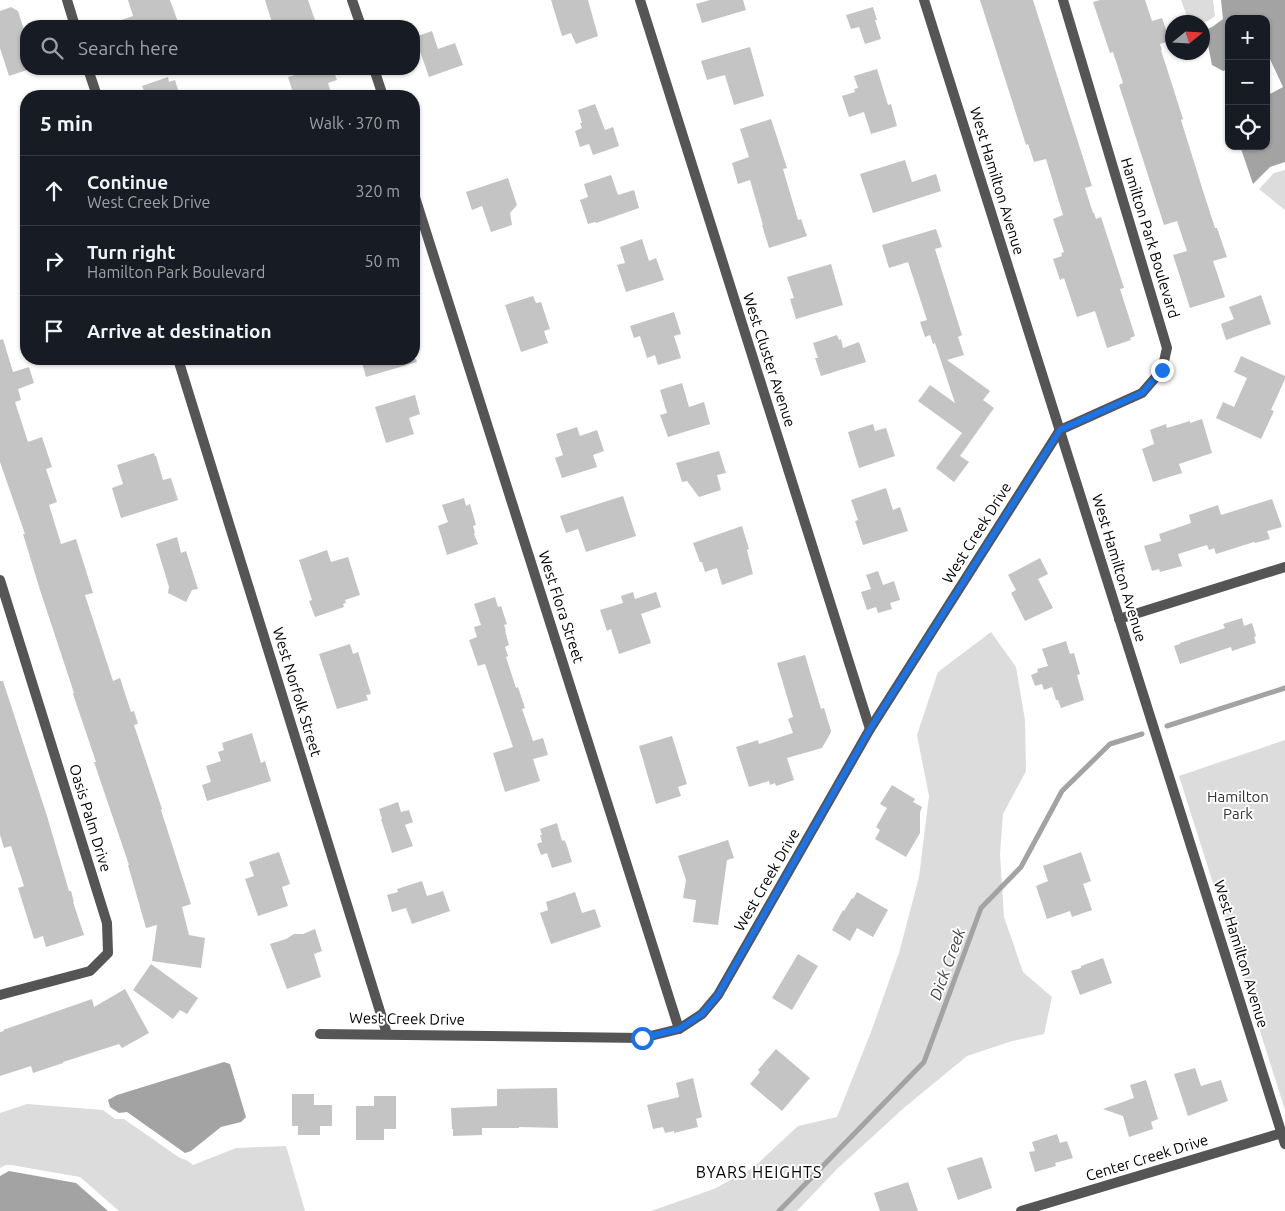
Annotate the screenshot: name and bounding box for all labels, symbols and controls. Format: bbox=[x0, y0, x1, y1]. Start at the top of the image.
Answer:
north arrow bbox=[1165, 15, 1210, 60]
map controls bbox=[1225, 15, 1270, 150]
button: + bbox=[1225, 15, 1270, 60]
search box bbox=[20, 20, 420, 75]
icon: search bbox=[38, 34, 66, 62]
text: Search here bbox=[78, 37, 178, 59]
button: − bbox=[1225, 60, 1270, 105]
street label: West Hamilton Avenue bbox=[967, 105, 1028, 257]
button: locate bbox=[1225, 105, 1270, 150]
text: 5 min bbox=[40, 111, 93, 135]
text: Walk · 370 m bbox=[309, 114, 400, 132]
street label: Hamilton Park Boulevard bbox=[1118, 155, 1183, 320]
text: Continue bbox=[87, 171, 168, 193]
icon: ahead bbox=[40, 177, 68, 205]
text: 320 m bbox=[355, 182, 400, 200]
text: West Creek Drive bbox=[87, 193, 210, 211]
text: Turn right bbox=[87, 241, 175, 263]
icon: right bbox=[40, 247, 68, 275]
text: 50 m bbox=[364, 252, 400, 270]
text: Hamilton Park Boulevard bbox=[87, 263, 265, 281]
street label: West Cluster Avenue bbox=[740, 291, 799, 429]
icon: arrive bbox=[40, 317, 68, 345]
text: Arrive at destination bbox=[87, 320, 272, 342]
route end bbox=[1151, 359, 1174, 382]
street label: West Creek Drive bbox=[939, 479, 1014, 586]
street label: West Hamilton Avenue bbox=[1089, 492, 1150, 644]
street label: West Flora Street bbox=[535, 549, 588, 665]
street label: West Norfolk Street bbox=[270, 625, 325, 759]
street label: Oasis Palm Drive bbox=[66, 762, 115, 874]
park label: Hamilton Park bbox=[1207, 788, 1269, 822]
street label: West Creek Drive bbox=[730, 825, 803, 934]
street label: West Hamilton Avenue bbox=[1211, 878, 1272, 1030]
water label: Dick Creek bbox=[926, 925, 969, 1002]
street label: West Creek Drive bbox=[349, 1009, 465, 1028]
route start bbox=[631, 1027, 654, 1050]
street label: Center Creek Drive bbox=[1084, 1131, 1210, 1184]
district label: BYARS HEIGHTS bbox=[696, 1163, 822, 1181]

